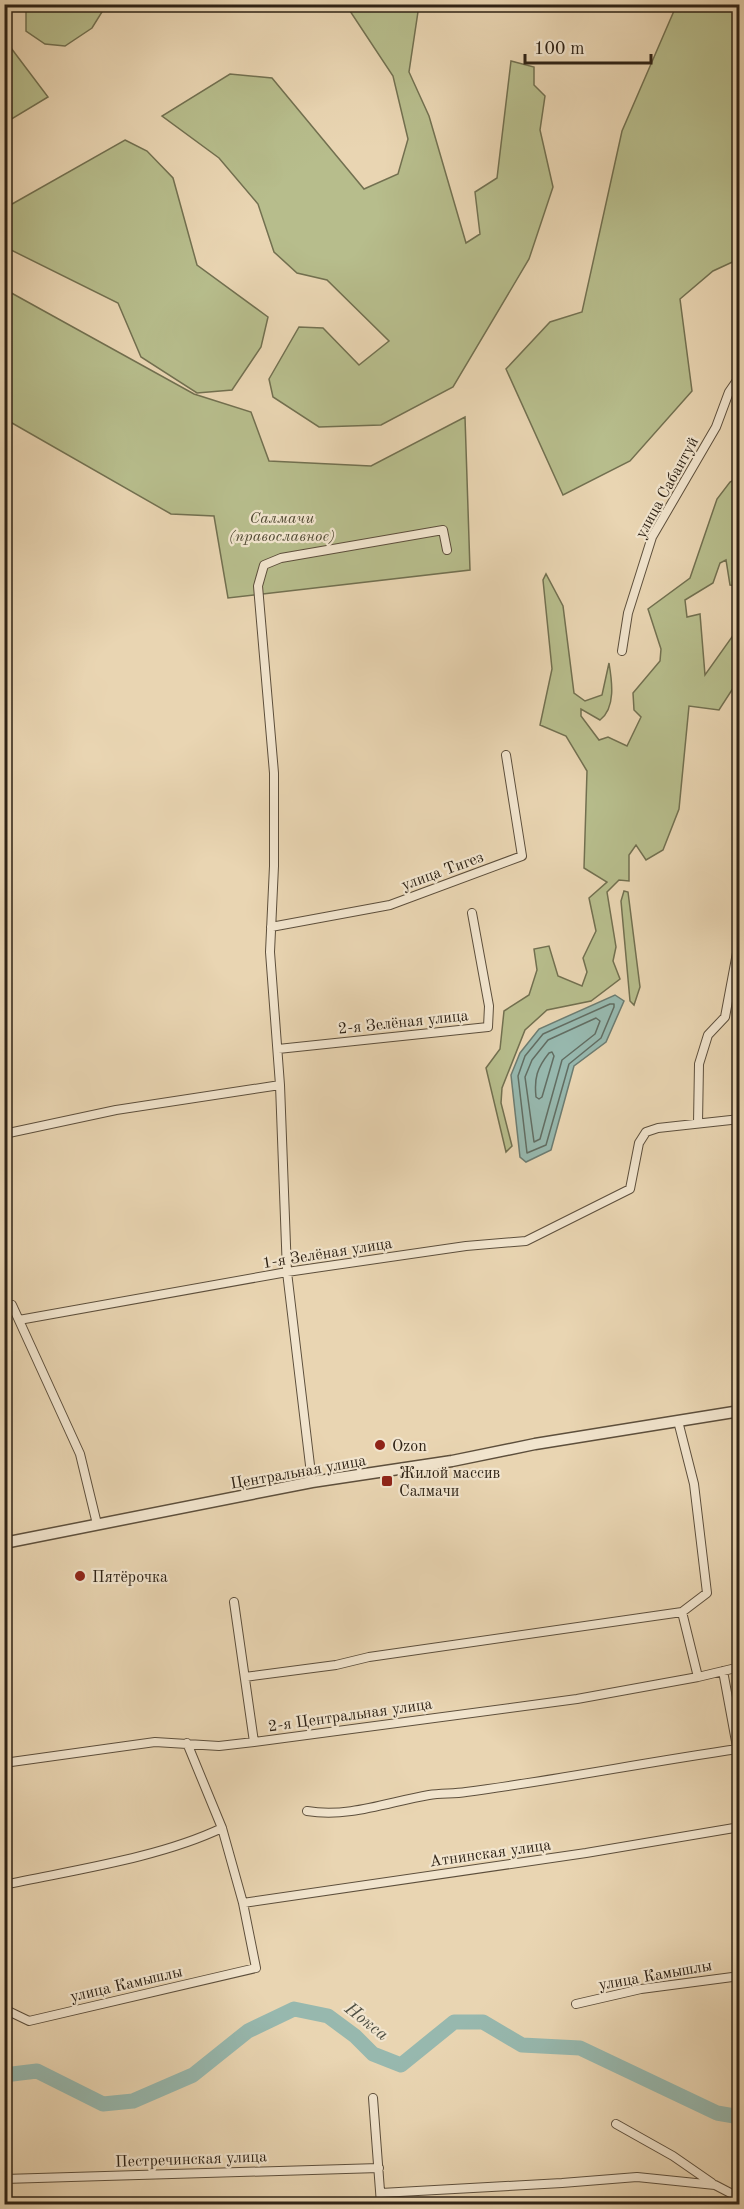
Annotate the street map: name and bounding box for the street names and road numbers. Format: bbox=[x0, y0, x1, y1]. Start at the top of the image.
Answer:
street label: улица Сабантуй bbox=[633, 435, 702, 541]
street label: улица Тигез bbox=[400, 850, 486, 894]
street label: 2-я Зелёная улица bbox=[337, 1008, 469, 1038]
street label: 1-я Зелёная улица bbox=[261, 1236, 393, 1272]
street label: Центральная улица bbox=[229, 1453, 368, 1493]
street label: 2-я Центральная улица bbox=[267, 1697, 434, 1735]
street label: Атнинская улица bbox=[428, 1838, 552, 1870]
street label: улица Камышлы bbox=[597, 1958, 713, 1994]
street label: улица Камышлы bbox=[69, 1964, 184, 2006]
street label: Пестречинская улица bbox=[115, 2149, 267, 2171]

